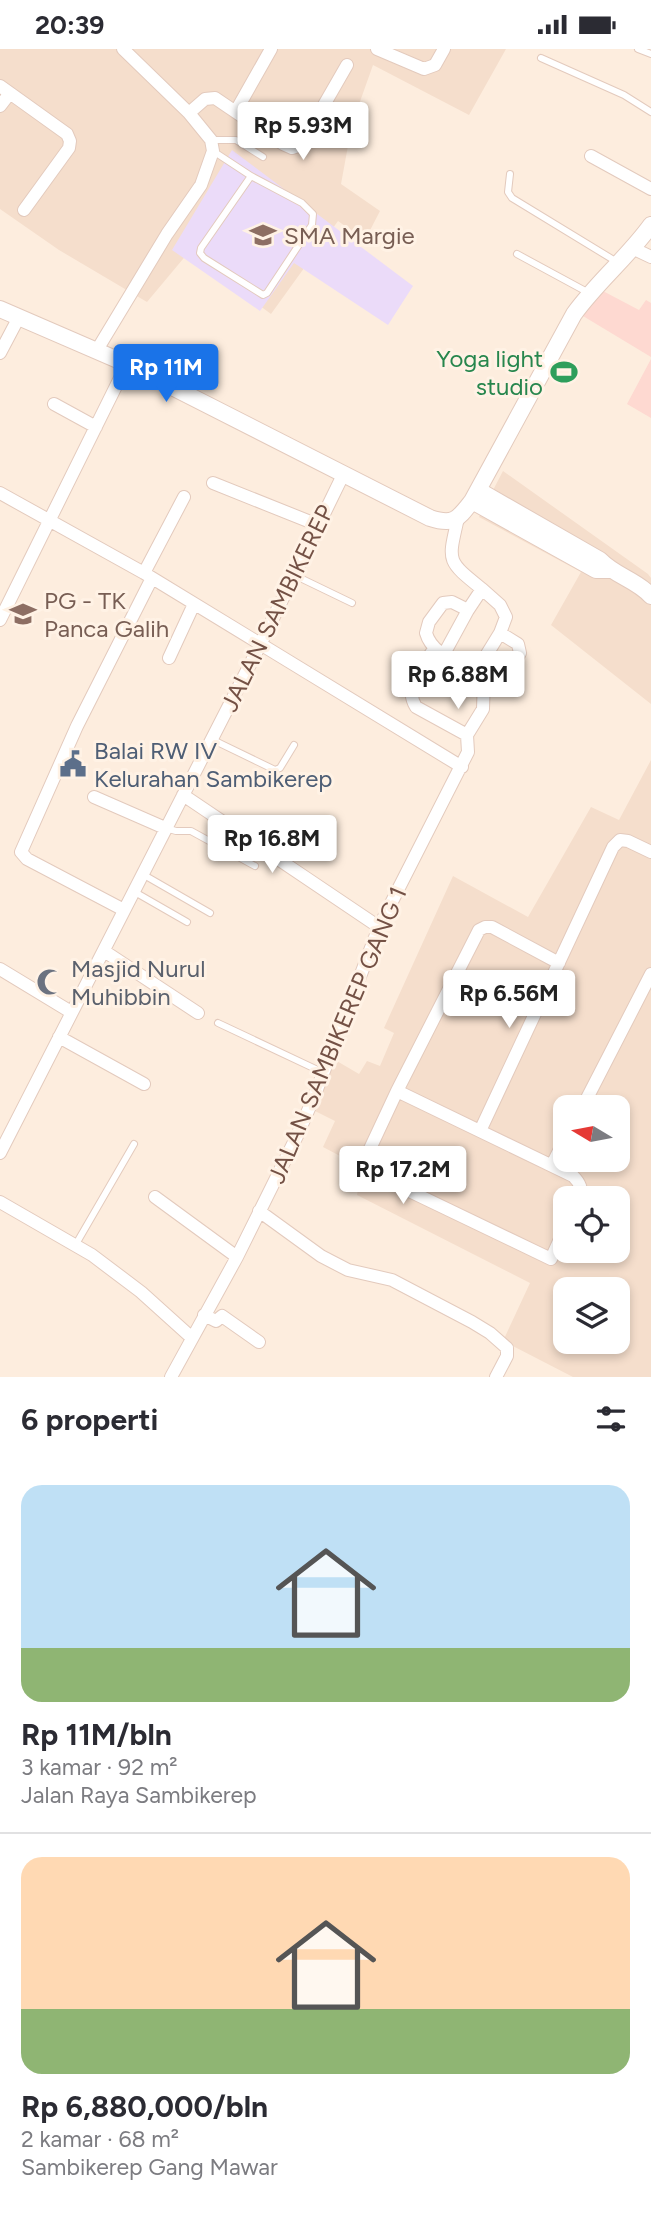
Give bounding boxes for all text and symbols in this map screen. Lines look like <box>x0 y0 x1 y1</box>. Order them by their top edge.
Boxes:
text: 20:39 <box>35 9 104 41</box>
pin: Rp 5.93M <box>231 103 375 162</box>
text: Rp 5.93M <box>253 111 353 139</box>
school or university icon: SMA Margie <box>248 220 278 250</box>
place label: SMA Margie <box>284 221 415 250</box>
place label: Yoga light studio <box>436 344 543 401</box>
pin: Rp 11M <box>109 345 223 404</box>
text: Rp 11M <box>129 353 203 381</box>
sports icon: Yoga light studio <box>549 357 579 387</box>
street label: JALAN SAMBIKEREP <box>214 500 340 716</box>
place label: PG - TK Panca Galih <box>44 586 169 643</box>
school or university icon: PG - TK Panca Galih <box>8 599 38 629</box>
pin: Rp 6.88M <box>386 651 530 711</box>
text: Rp 6.88M <box>407 660 509 688</box>
place label: Balai RW IV Kelurahan Sambikerep <box>94 736 332 793</box>
public building icon: Balai RW IV Kelurahan Sambikerep <box>58 749 88 779</box>
pin: Rp 16.8M <box>200 815 344 875</box>
text: Rp 16.8M <box>224 824 320 852</box>
street label: JALAN SAMBIKEREP GANG 1 <box>261 882 413 1188</box>
place label: Masjid Nurul Muhibbin <box>71 954 206 1011</box>
mosque icon: Masjid Nurul Muhibbin <box>35 967 65 997</box>
pin: Rp 6.56M <box>437 971 581 1030</box>
text: Rp 6.56M <box>459 979 559 1007</box>
north arrow <box>553 1095 630 1173</box>
map controls <box>553 1095 630 1354</box>
pin: Rp 17.2M <box>331 1147 475 1206</box>
text: Rp 17.2M <box>355 1155 451 1183</box>
button: locate <box>553 1186 630 1263</box>
button: layers <box>553 1277 630 1354</box>
icon: filters <box>592 1400 630 1438</box>
text: 6 properti <box>21 1401 158 1438</box>
icon: home <box>263 1530 389 1656</box>
text: Rp 11M/bln <box>21 1716 172 1753</box>
text: 3 kamar · 92 m² <box>21 1753 178 1781</box>
text: Jalan Raya Sambikerep <box>21 1781 257 1809</box>
icon: home <box>263 1902 389 2028</box>
text: Rp 6,880,000/bln <box>21 2088 268 2125</box>
text: 2 kamar · 68 m² <box>21 2125 179 2153</box>
text: Sambikerep Gang Mawar <box>21 2153 278 2181</box>

